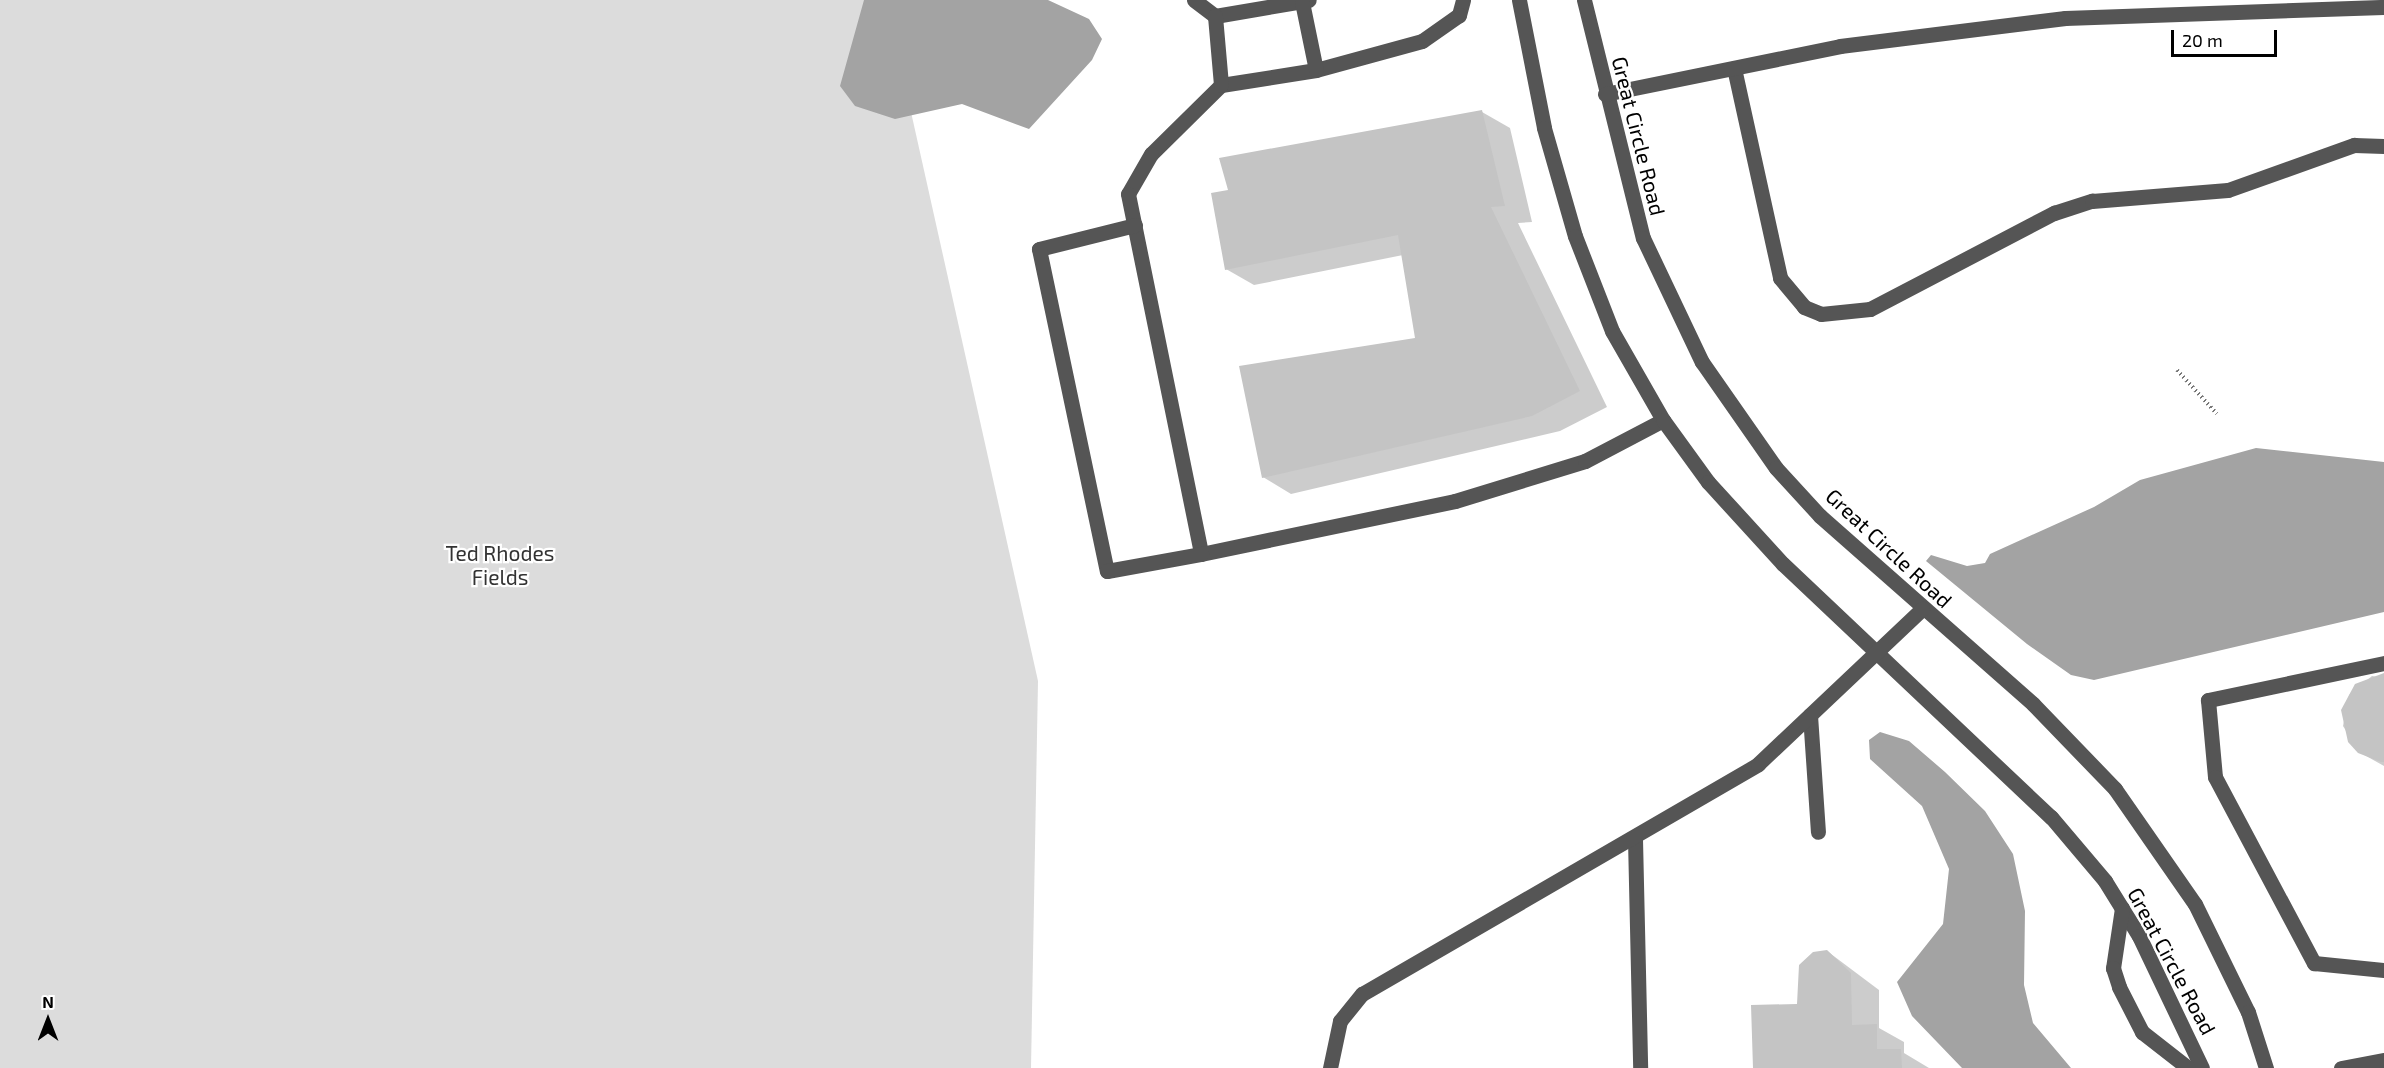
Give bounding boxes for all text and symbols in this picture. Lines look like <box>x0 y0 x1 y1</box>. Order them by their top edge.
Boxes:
scale bar <box>2174 18 2280 56</box>
text: 20 m <box>2182 29 2223 51</box>
street label: Great Circle Road <box>1607 54 1671 218</box>
street label: Great Circle Road <box>1821 483 1957 613</box>
park label: Ted Rhodes Fields <box>446 540 554 590</box>
street label: Great Circle Road <box>2123 883 2221 1039</box>
north arrow <box>18 990 78 1050</box>
text: N <box>42 992 54 1011</box>

